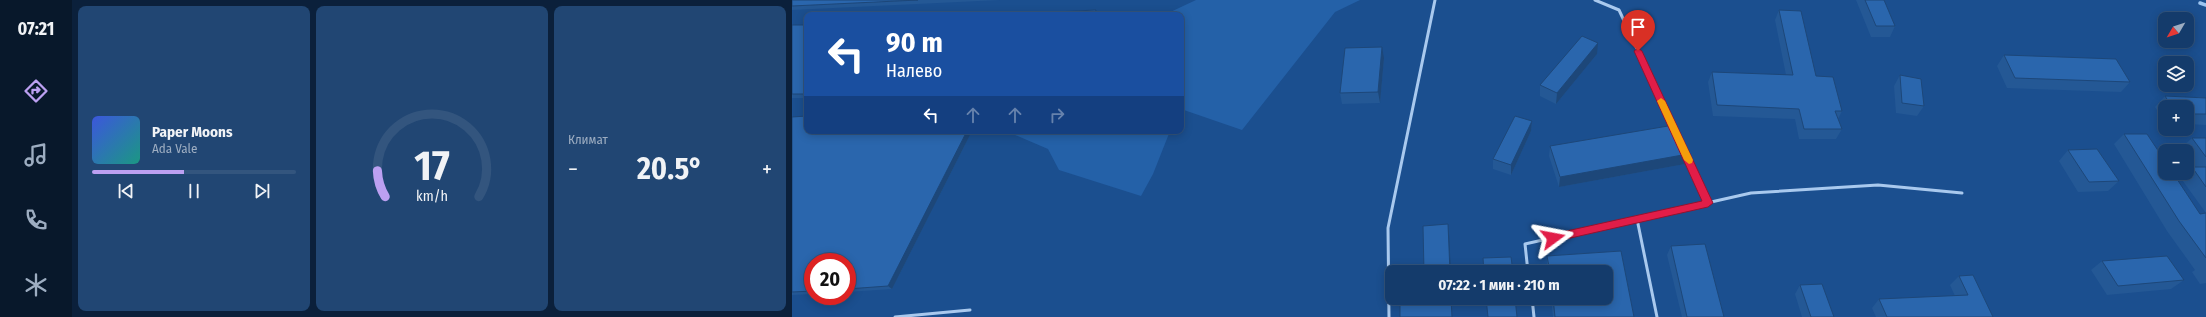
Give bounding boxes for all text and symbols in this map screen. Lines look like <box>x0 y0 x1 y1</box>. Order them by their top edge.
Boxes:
pin <box>1621 10 1655 51</box>
north arrow <box>2158 12 2194 48</box>
map controls <box>2158 12 2194 180</box>
icon: arrive <box>1627 16 1649 38</box>
text: 07:21 <box>18 18 54 40</box>
text: 90 m <box>886 26 943 59</box>
icon: left <box>820 28 872 80</box>
button: layers <box>2158 56 2194 92</box>
text: Налево <box>886 60 942 82</box>
icon: directions <box>22 77 50 105</box>
button: + <box>2158 100 2194 136</box>
icon: left <box>920 104 942 126</box>
icon: ahead <box>962 104 984 126</box>
icon: ahead <box>1004 104 1026 126</box>
icon: right <box>1046 104 1068 126</box>
text: Paper Moons <box>152 123 233 141</box>
text: Климат <box>568 132 608 147</box>
text: 17 <box>414 140 450 190</box>
icon: music <box>22 141 50 169</box>
text: Ada Vale <box>152 141 197 156</box>
button: − <box>2158 144 2194 180</box>
text: 20.5° <box>637 151 703 187</box>
text: − <box>568 156 578 183</box>
text: + <box>762 156 772 183</box>
icon: previous <box>115 180 137 202</box>
icon: pause <box>183 180 205 202</box>
icon: next <box>251 180 273 202</box>
text: km/h <box>416 187 448 204</box>
icon: phone <box>22 206 50 234</box>
position arrow <box>1532 217 1574 259</box>
speed limit sign: 20 <box>804 253 856 305</box>
icon: climate <box>22 271 50 299</box>
text: 07:22 · 1 мин · 210 m <box>1438 276 1560 294</box>

